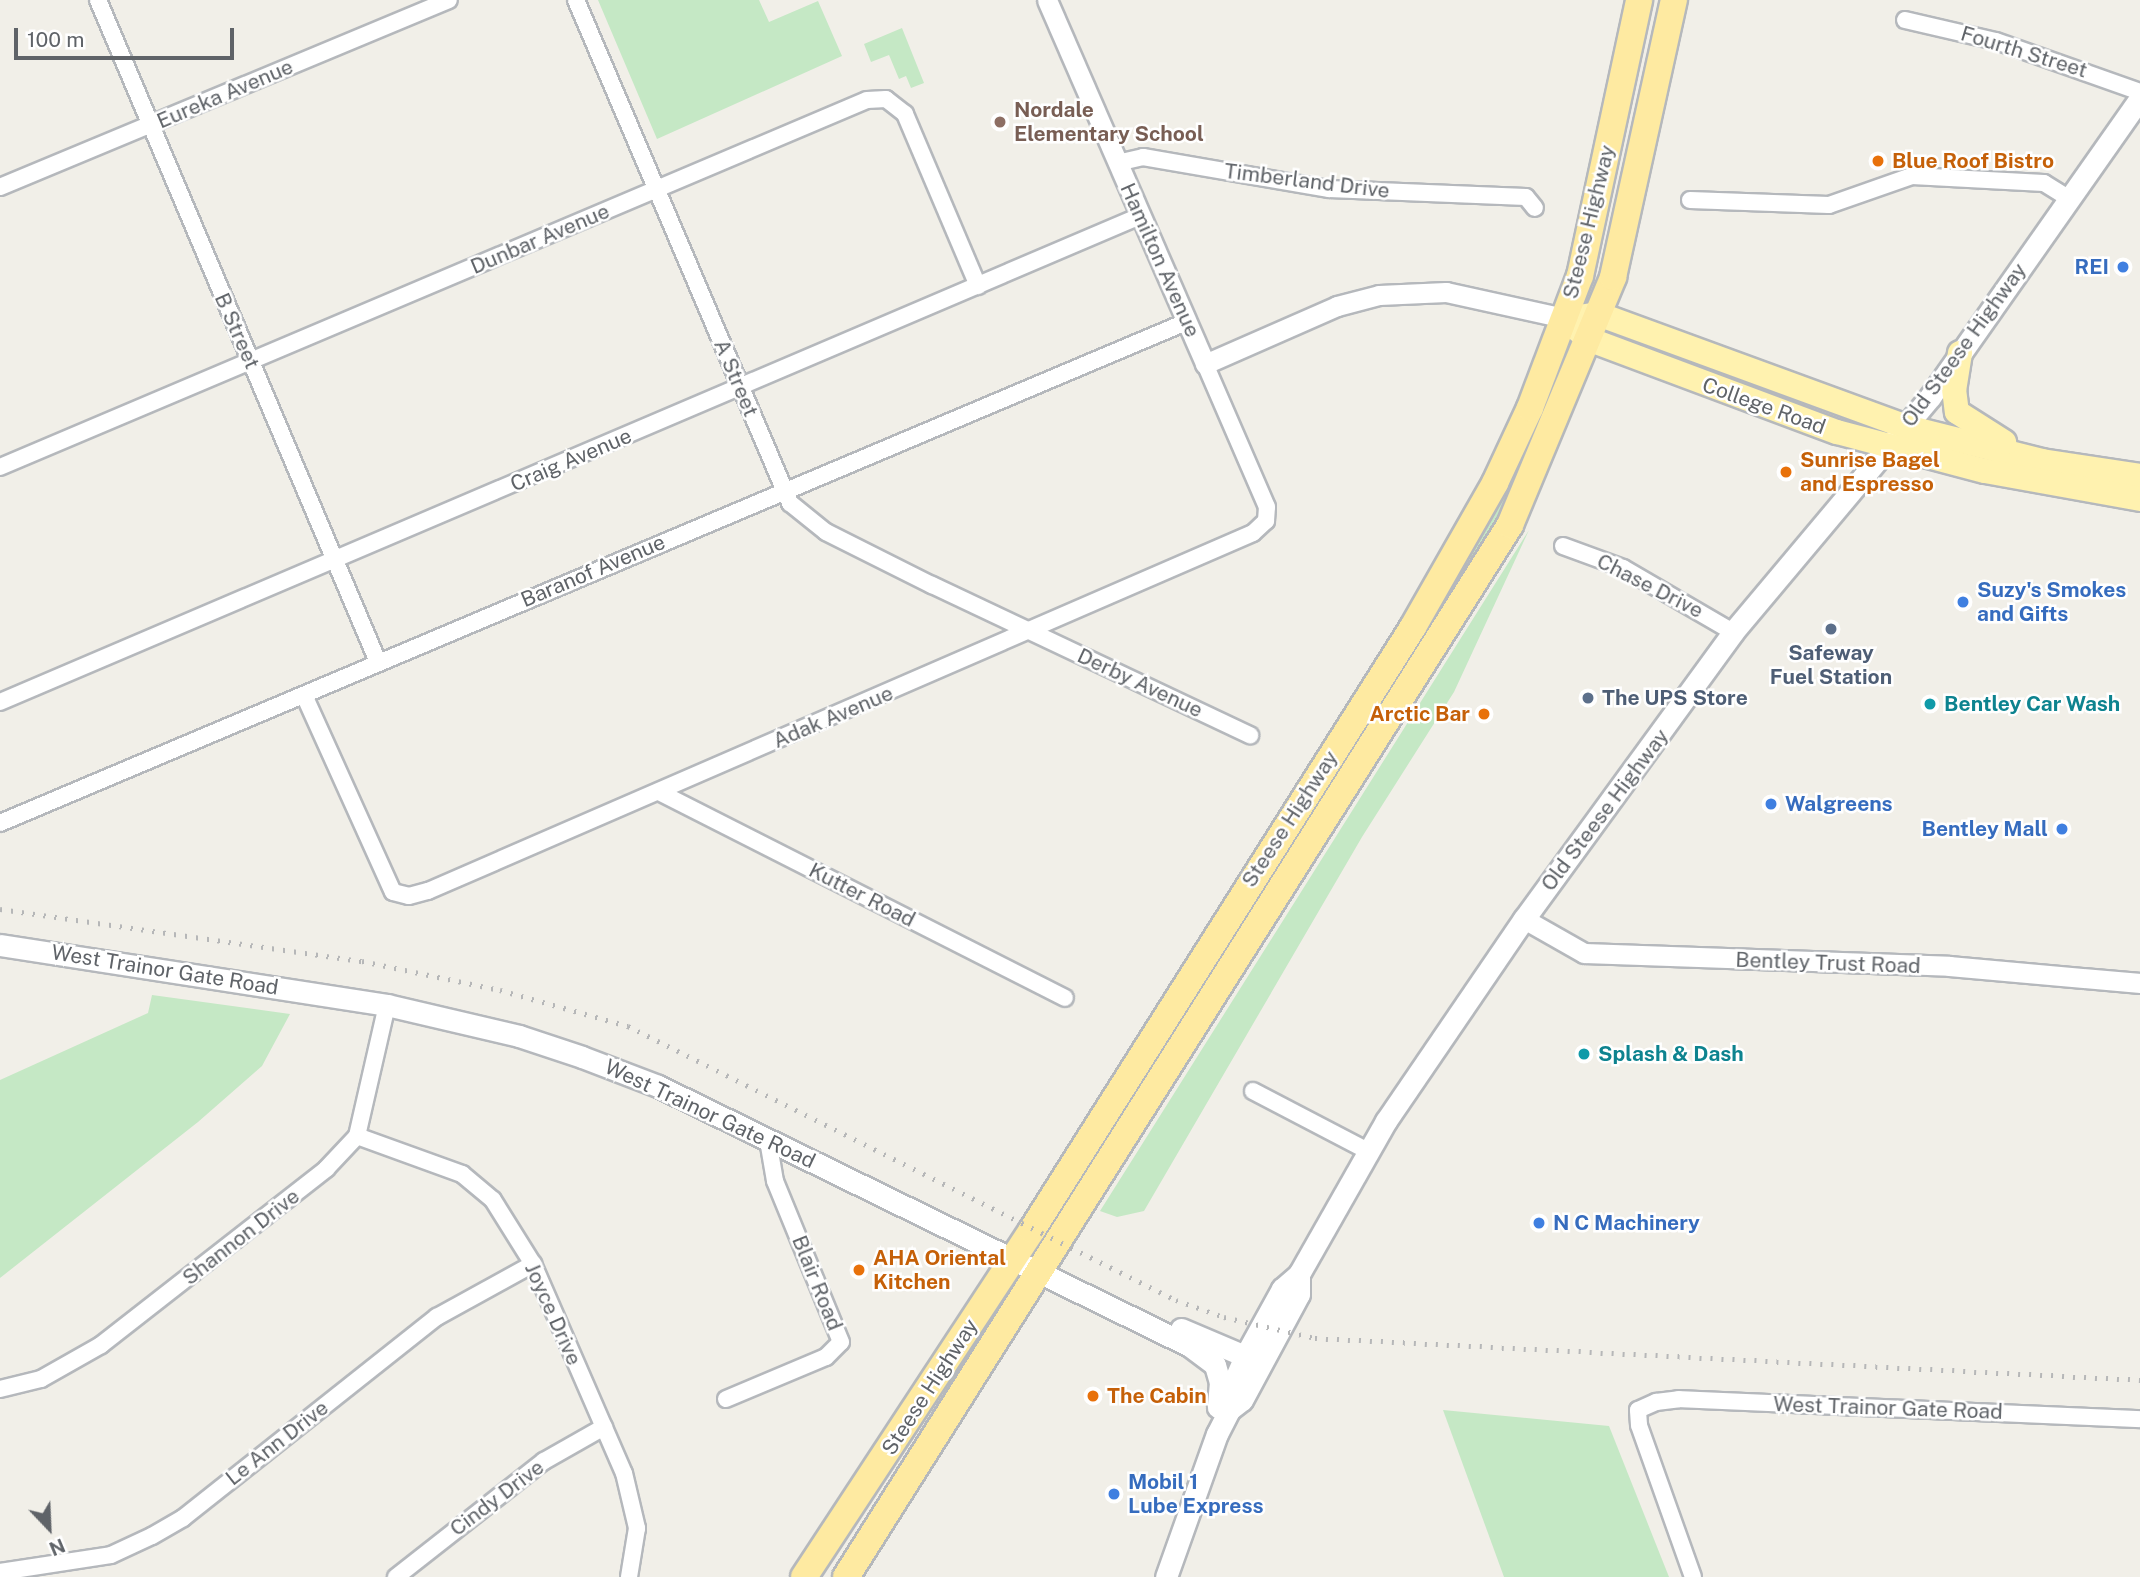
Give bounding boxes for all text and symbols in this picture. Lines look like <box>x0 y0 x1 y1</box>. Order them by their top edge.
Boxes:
scale bar <box>18 14 238 58</box>
street label: Fourth Street <box>1958 21 2090 83</box>
text: 100 m <box>27 27 84 52</box>
street label: Eureka Avenue <box>153 54 297 134</box>
place label: Nordale Elementary School <box>1014 97 1204 147</box>
marker: Nordale Elementary School <box>992 114 1008 130</box>
street label: Steese Highway <box>1558 142 1620 302</box>
place label: Blue Roof Bistro <box>1892 148 2054 174</box>
marker: Blue Roof Bistro <box>1870 153 1886 169</box>
street label: Timberland Drive <box>1223 158 1391 204</box>
street label: Hamilton Avenue <box>1115 179 1205 341</box>
street label: Dunbar Avenue <box>467 198 613 280</box>
place label: REI <box>2075 254 2109 280</box>
street label: Old Steese Highway <box>1896 258 2032 432</box>
marker: REI <box>2115 259 2131 275</box>
street label: B Street <box>209 289 265 373</box>
street label: A Street <box>709 336 763 420</box>
street label: College Road <box>1699 372 1829 440</box>
street label: Craig Avenue <box>507 423 635 497</box>
place label: Sunrise Bagel and Espresso <box>1800 447 1940 497</box>
marker: Sunrise Bagel and Espresso <box>1778 464 1794 480</box>
street label: Baranof Avenue <box>517 529 669 613</box>
street label: Chase Drive <box>1593 548 1707 624</box>
place label: Suzy's Smokes and Gifts <box>1977 577 2127 627</box>
marker: Suzy's Smokes and Gifts <box>1955 594 1971 610</box>
marker: Safeway Fuel Station <box>1823 621 1839 637</box>
place label: Safeway Fuel Station <box>1770 640 1892 690</box>
street label: Derby Avenue <box>1073 643 1207 723</box>
street label: Adak Avenue <box>769 680 897 754</box>
place label: The UPS Store <box>1602 685 1748 711</box>
marker: The UPS Store <box>1580 690 1596 706</box>
place label: Bentley Car Wash <box>1944 691 2121 717</box>
marker: Bentley Car Wash <box>1922 696 1938 712</box>
place label: Arctic Bar <box>1369 701 1470 727</box>
marker: Arctic Bar <box>1476 706 1492 722</box>
street label: Old Steese Highway <box>1536 724 1674 896</box>
street label: Steese Highway <box>1237 746 1343 892</box>
place label: Walgreens <box>1785 791 1893 817</box>
marker: Walgreens <box>1763 796 1779 812</box>
place label: Bentley Mall <box>1921 816 2048 842</box>
marker: Bentley Mall <box>2054 821 2070 837</box>
street label: Kutter Road <box>805 857 919 933</box>
street label: West Trainor Gate Road <box>50 940 280 1000</box>
street label: Bentley Trust Road <box>1735 947 1921 979</box>
place label: Splash & Dash <box>1598 1041 1744 1067</box>
marker: Splash & Dash <box>1576 1046 1592 1062</box>
street label: West Trainor Gate Road <box>601 1054 819 1174</box>
street label: Shannon Drive <box>178 1184 304 1290</box>
place label: N C Machinery <box>1553 1210 1700 1236</box>
marker: N C Machinery <box>1531 1215 1547 1231</box>
street label: Blair Road <box>787 1232 847 1334</box>
place label: AHA Oriental Kitchen <box>873 1245 1006 1295</box>
street label: Joyce Drive <box>519 1259 587 1369</box>
marker: AHA Oriental Kitchen <box>851 1262 867 1278</box>
street label: Steese Highway <box>877 1314 983 1460</box>
place label: The Cabin <box>1107 1383 1207 1409</box>
marker: The Cabin <box>1085 1388 1101 1404</box>
street label: West Trainor Gate Road <box>1773 1391 2003 1425</box>
street label: Le Ann Drive <box>221 1395 333 1491</box>
street label: Cindy Drive <box>445 1455 549 1541</box>
place label: Mobil 1 Lube Express <box>1128 1469 1264 1519</box>
marker: Mobil 1 Lube Express <box>1106 1486 1122 1502</box>
north arrow <box>14 1493 84 1563</box>
text: N <box>46 1534 68 1560</box>

